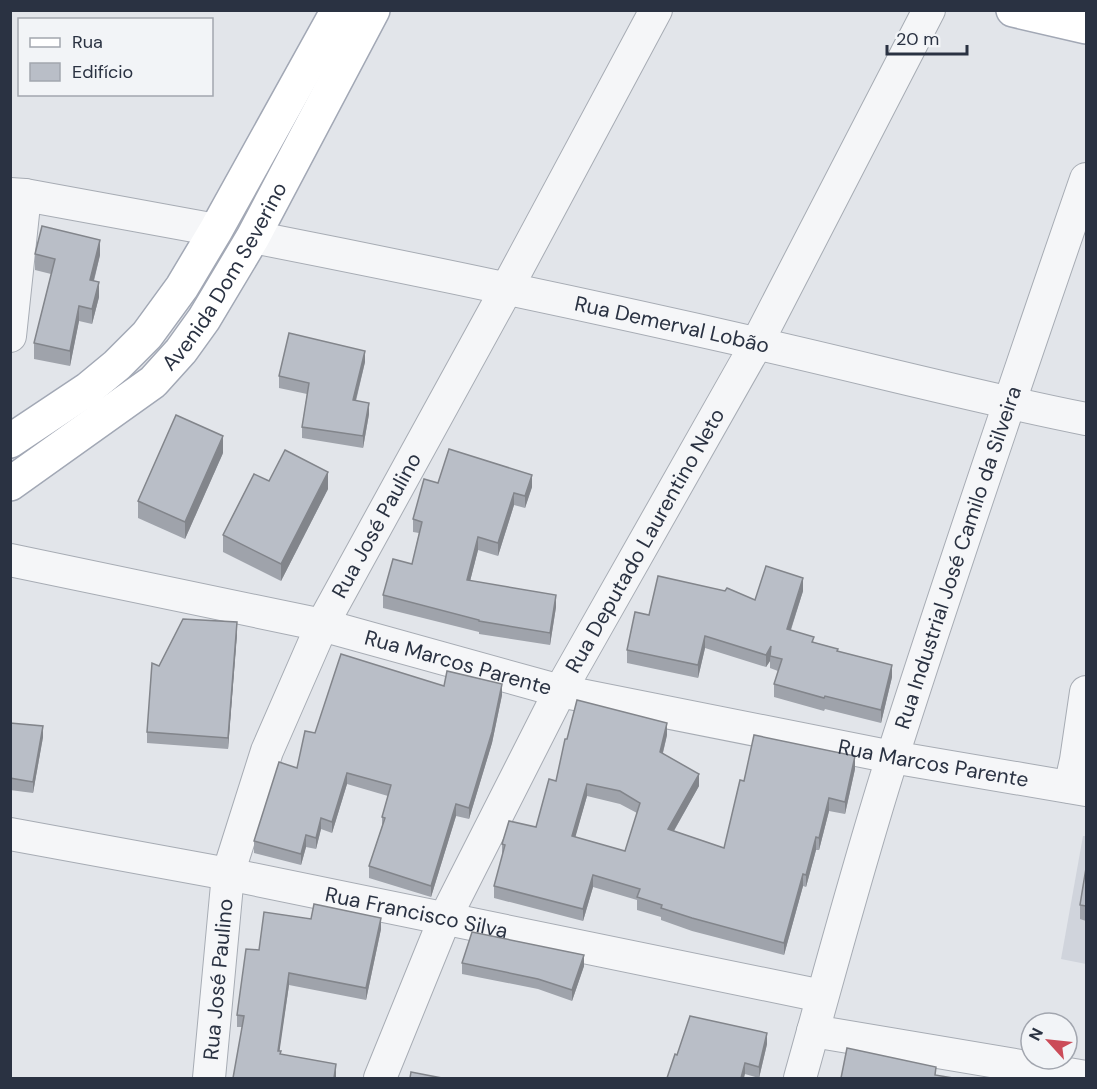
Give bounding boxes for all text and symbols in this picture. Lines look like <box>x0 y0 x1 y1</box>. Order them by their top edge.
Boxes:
legend <box>18 18 213 96</box>
scale bar <box>887 18 966 56</box>
text: 20 m <box>896 27 939 51</box>
text: Rua <box>72 30 103 54</box>
text: Edifício <box>72 60 133 84</box>
street label: Avenida Dom Severino <box>156 177 294 377</box>
street label: Rua Demerval Lobão <box>572 289 772 360</box>
street label: Rua Industrial José Camilo da Silveira <box>888 382 1028 733</box>
street label: Rua Deputado Laurentino Neto <box>559 403 731 678</box>
street label: Rua José Paulino <box>325 448 428 603</box>
street label: Rua Marcos Parente <box>361 623 555 702</box>
street label: Rua Marcos Parente <box>836 733 1031 794</box>
street label: Rua Francisco Silva <box>323 880 510 945</box>
street label: Rua José Paulino <box>197 897 240 1061</box>
north arrow <box>1019 1011 1079 1071</box>
text: N <box>1024 1024 1048 1044</box>

